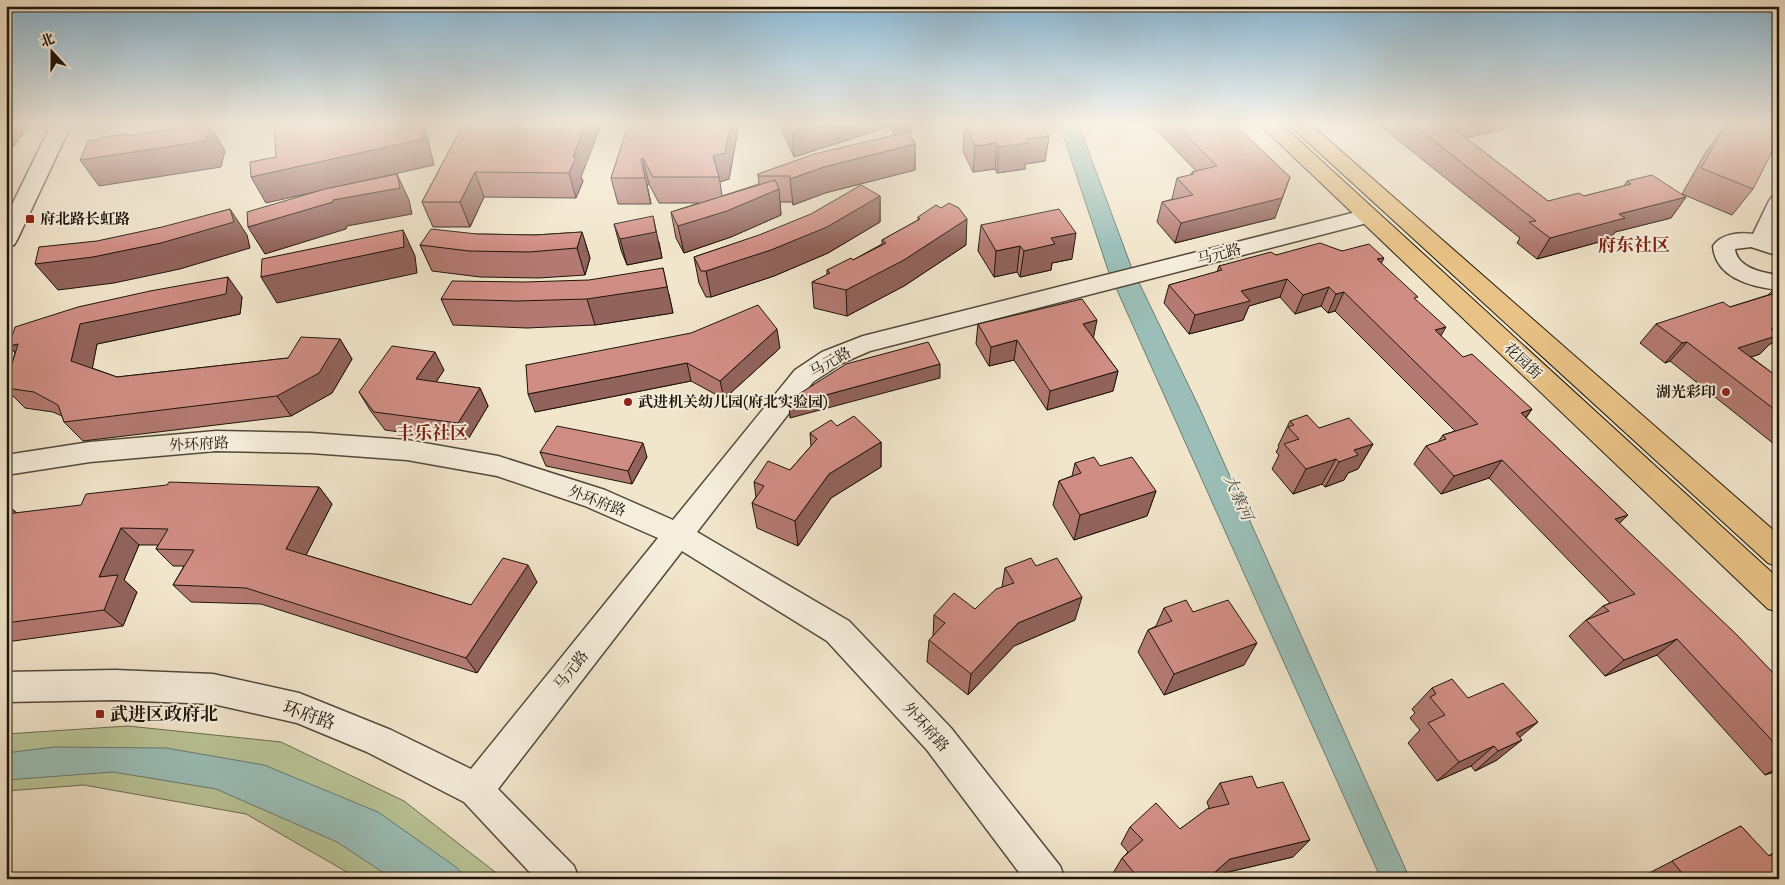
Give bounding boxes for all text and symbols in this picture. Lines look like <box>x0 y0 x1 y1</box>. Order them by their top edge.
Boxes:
north arrow <box>28 28 78 78</box>
text: 北 <box>38 30 58 54</box>
place label: 府北路长虹路 <box>40 210 130 231</box>
marker: 府北路长虹路 <box>24 213 36 225</box>
district label: 府东社区 <box>1598 234 1670 260</box>
street label: 马元路 <box>1195 240 1244 271</box>
street label: 花园街 <box>1498 339 1546 385</box>
street label: 马元路 <box>806 343 856 383</box>
place label: 湖光彩印 <box>1656 383 1716 404</box>
marker: 湖光彩印 <box>1720 386 1732 398</box>
place label: 武进机关幼儿园(府北实验园) <box>638 393 828 414</box>
marker: 武进机关幼儿园(府北实验园) <box>622 396 634 408</box>
district label: 丰乐社区 <box>396 422 468 448</box>
street label: 外环府路 <box>169 433 230 458</box>
water label: 大寨河 <box>1216 471 1258 527</box>
street label: 外环府路 <box>565 482 628 523</box>
street label: 马元路 <box>550 647 594 695</box>
street label: 环府路 <box>279 696 338 738</box>
street label: 外环府路 <box>897 699 953 757</box>
place label: 武进区政府北 <box>110 703 218 729</box>
marker: 武进区政府北 <box>94 708 106 720</box>

